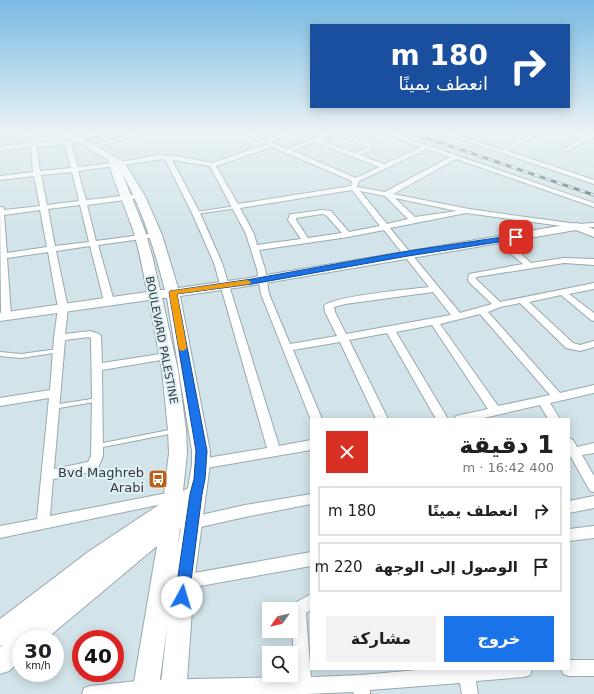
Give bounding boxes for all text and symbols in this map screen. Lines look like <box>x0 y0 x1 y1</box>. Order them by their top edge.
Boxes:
text: 180 m <box>391 39 488 72</box>
icon: right <box>502 40 554 92</box>
text: انعطف يمينًا <box>398 73 488 94</box>
pin <box>499 220 533 254</box>
icon: arrive <box>505 226 527 248</box>
street label: BOULEVARD PALESTINE <box>143 275 180 405</box>
button: close <box>326 431 368 473</box>
text: 1 دقيقة <box>459 431 554 459</box>
text: 400 m · 16:42 <box>463 460 554 475</box>
place label: Bvd Maghreb Arabi <box>58 465 144 495</box>
bus stop icon: Bvd Maghreb Arabi <box>147 468 169 490</box>
icon: right <box>530 500 552 522</box>
text: 180 m <box>328 502 376 520</box>
text: انعطف يمينًا <box>427 502 518 520</box>
icon: arrive <box>530 556 552 578</box>
text: 220 m <box>314 558 363 576</box>
text: الوصول إلى الوجهة <box>375 558 518 576</box>
position arrow <box>161 576 203 618</box>
north arrow <box>262 602 298 638</box>
map controls <box>262 602 298 682</box>
button: مشاركة <box>326 616 436 662</box>
button: خروج <box>444 616 554 662</box>
speed limit sign: 40 <box>72 630 124 682</box>
text: 30 <box>24 639 52 663</box>
button: search <box>262 646 298 682</box>
text: km/h <box>25 660 51 671</box>

